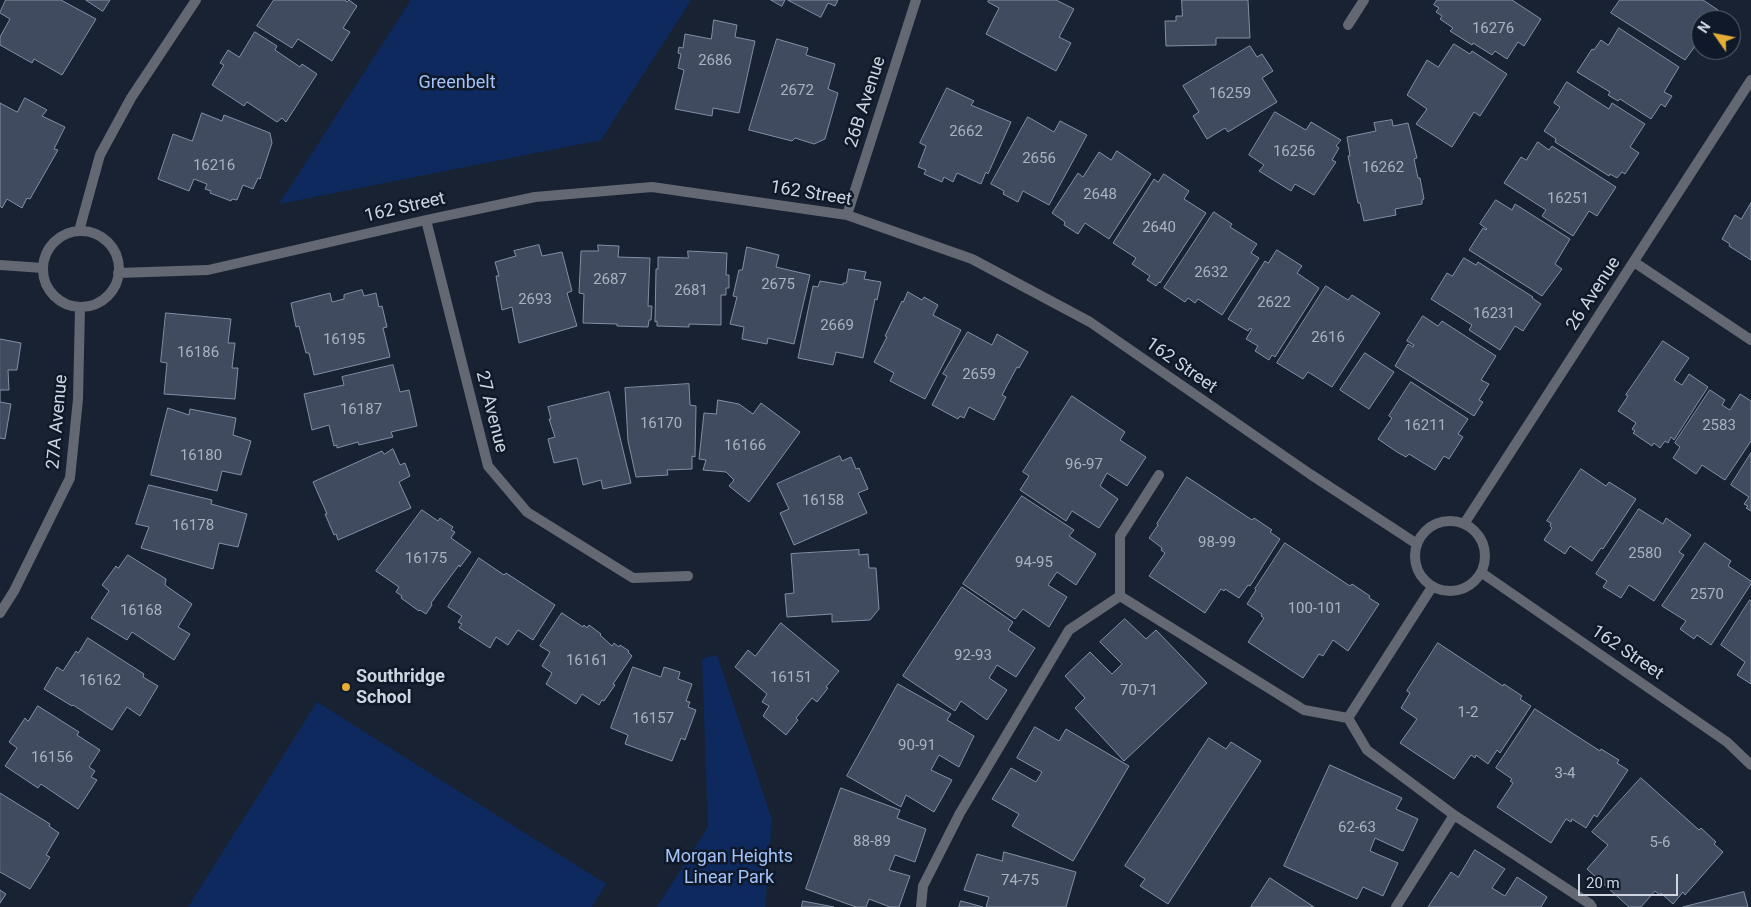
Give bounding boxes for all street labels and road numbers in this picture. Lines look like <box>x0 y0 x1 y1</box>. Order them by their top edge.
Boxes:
street label: 26B Avenue <box>841 54 891 150</box>
street label: 162 Street <box>769 177 853 211</box>
street label: 162 Street <box>362 188 448 228</box>
street label: 26 Avenue <box>1562 253 1626 335</box>
street label: 162 Street <box>1141 334 1221 398</box>
street label: 27 Avenue <box>470 369 512 455</box>
street label: 27A Avenue <box>43 374 73 470</box>
street label: 162 Street <box>1587 621 1667 685</box>

